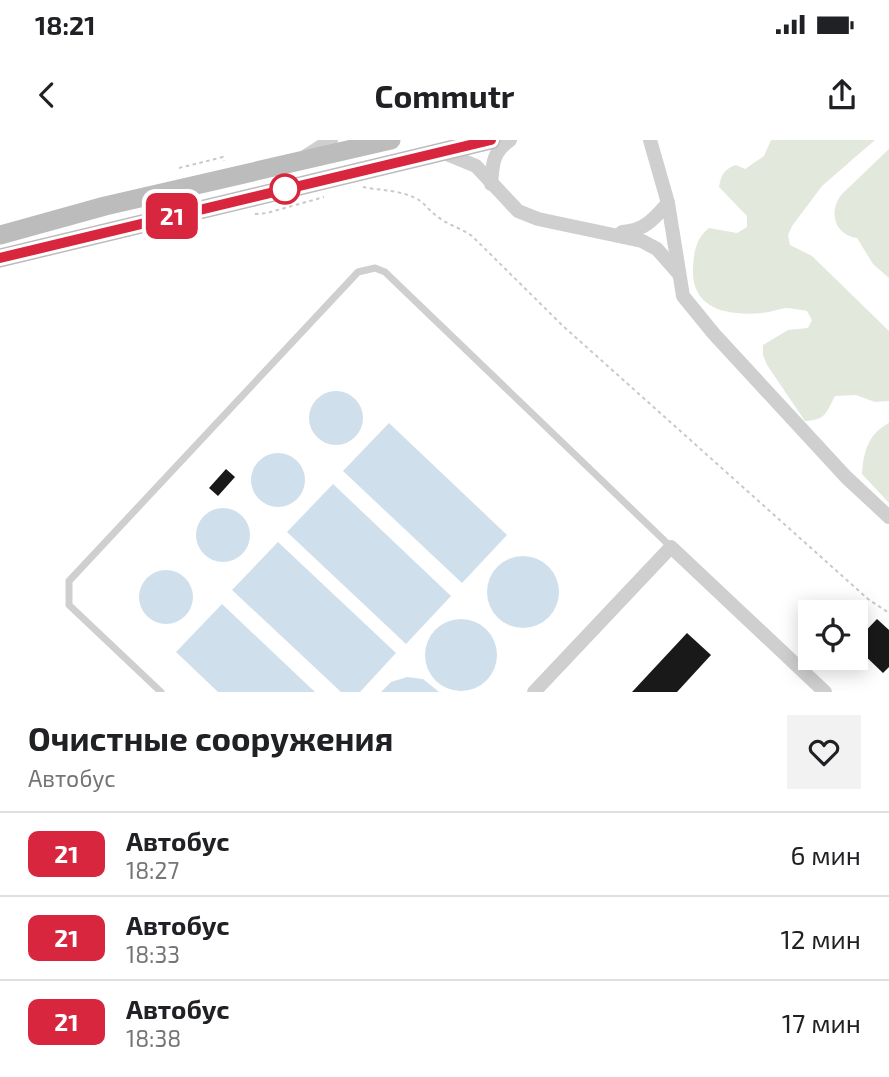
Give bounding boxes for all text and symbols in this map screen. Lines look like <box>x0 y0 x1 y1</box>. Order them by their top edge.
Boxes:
text: 18:21 <box>35 9 95 40</box>
icon: back <box>28 76 66 114</box>
text: Commutr <box>375 76 514 114</box>
icon: share <box>823 76 861 114</box>
unlabelled marker <box>270 174 300 204</box>
line badge: 21 <box>140 193 204 239</box>
text: 21 <box>160 201 184 230</box>
map controls <box>798 600 868 670</box>
button: locate <box>798 600 868 670</box>
button: heart <box>787 715 861 789</box>
text: Очистные сооружения <box>28 718 393 758</box>
text: Автобус <box>28 764 116 792</box>
text: Автобус <box>126 825 229 856</box>
text: 21 <box>54 839 79 868</box>
text: 6 мин <box>790 839 861 870</box>
text: 18:27 <box>126 856 179 884</box>
text: Автобус <box>126 909 229 940</box>
text: 21 <box>54 923 79 952</box>
text: 12 мин <box>780 923 861 954</box>
text: 18:33 <box>126 940 180 968</box>
text: Автобус <box>126 993 229 1024</box>
text: 21 <box>54 1007 79 1036</box>
text: 17 мин <box>782 1007 861 1038</box>
text: 18:38 <box>126 1024 181 1052</box>

